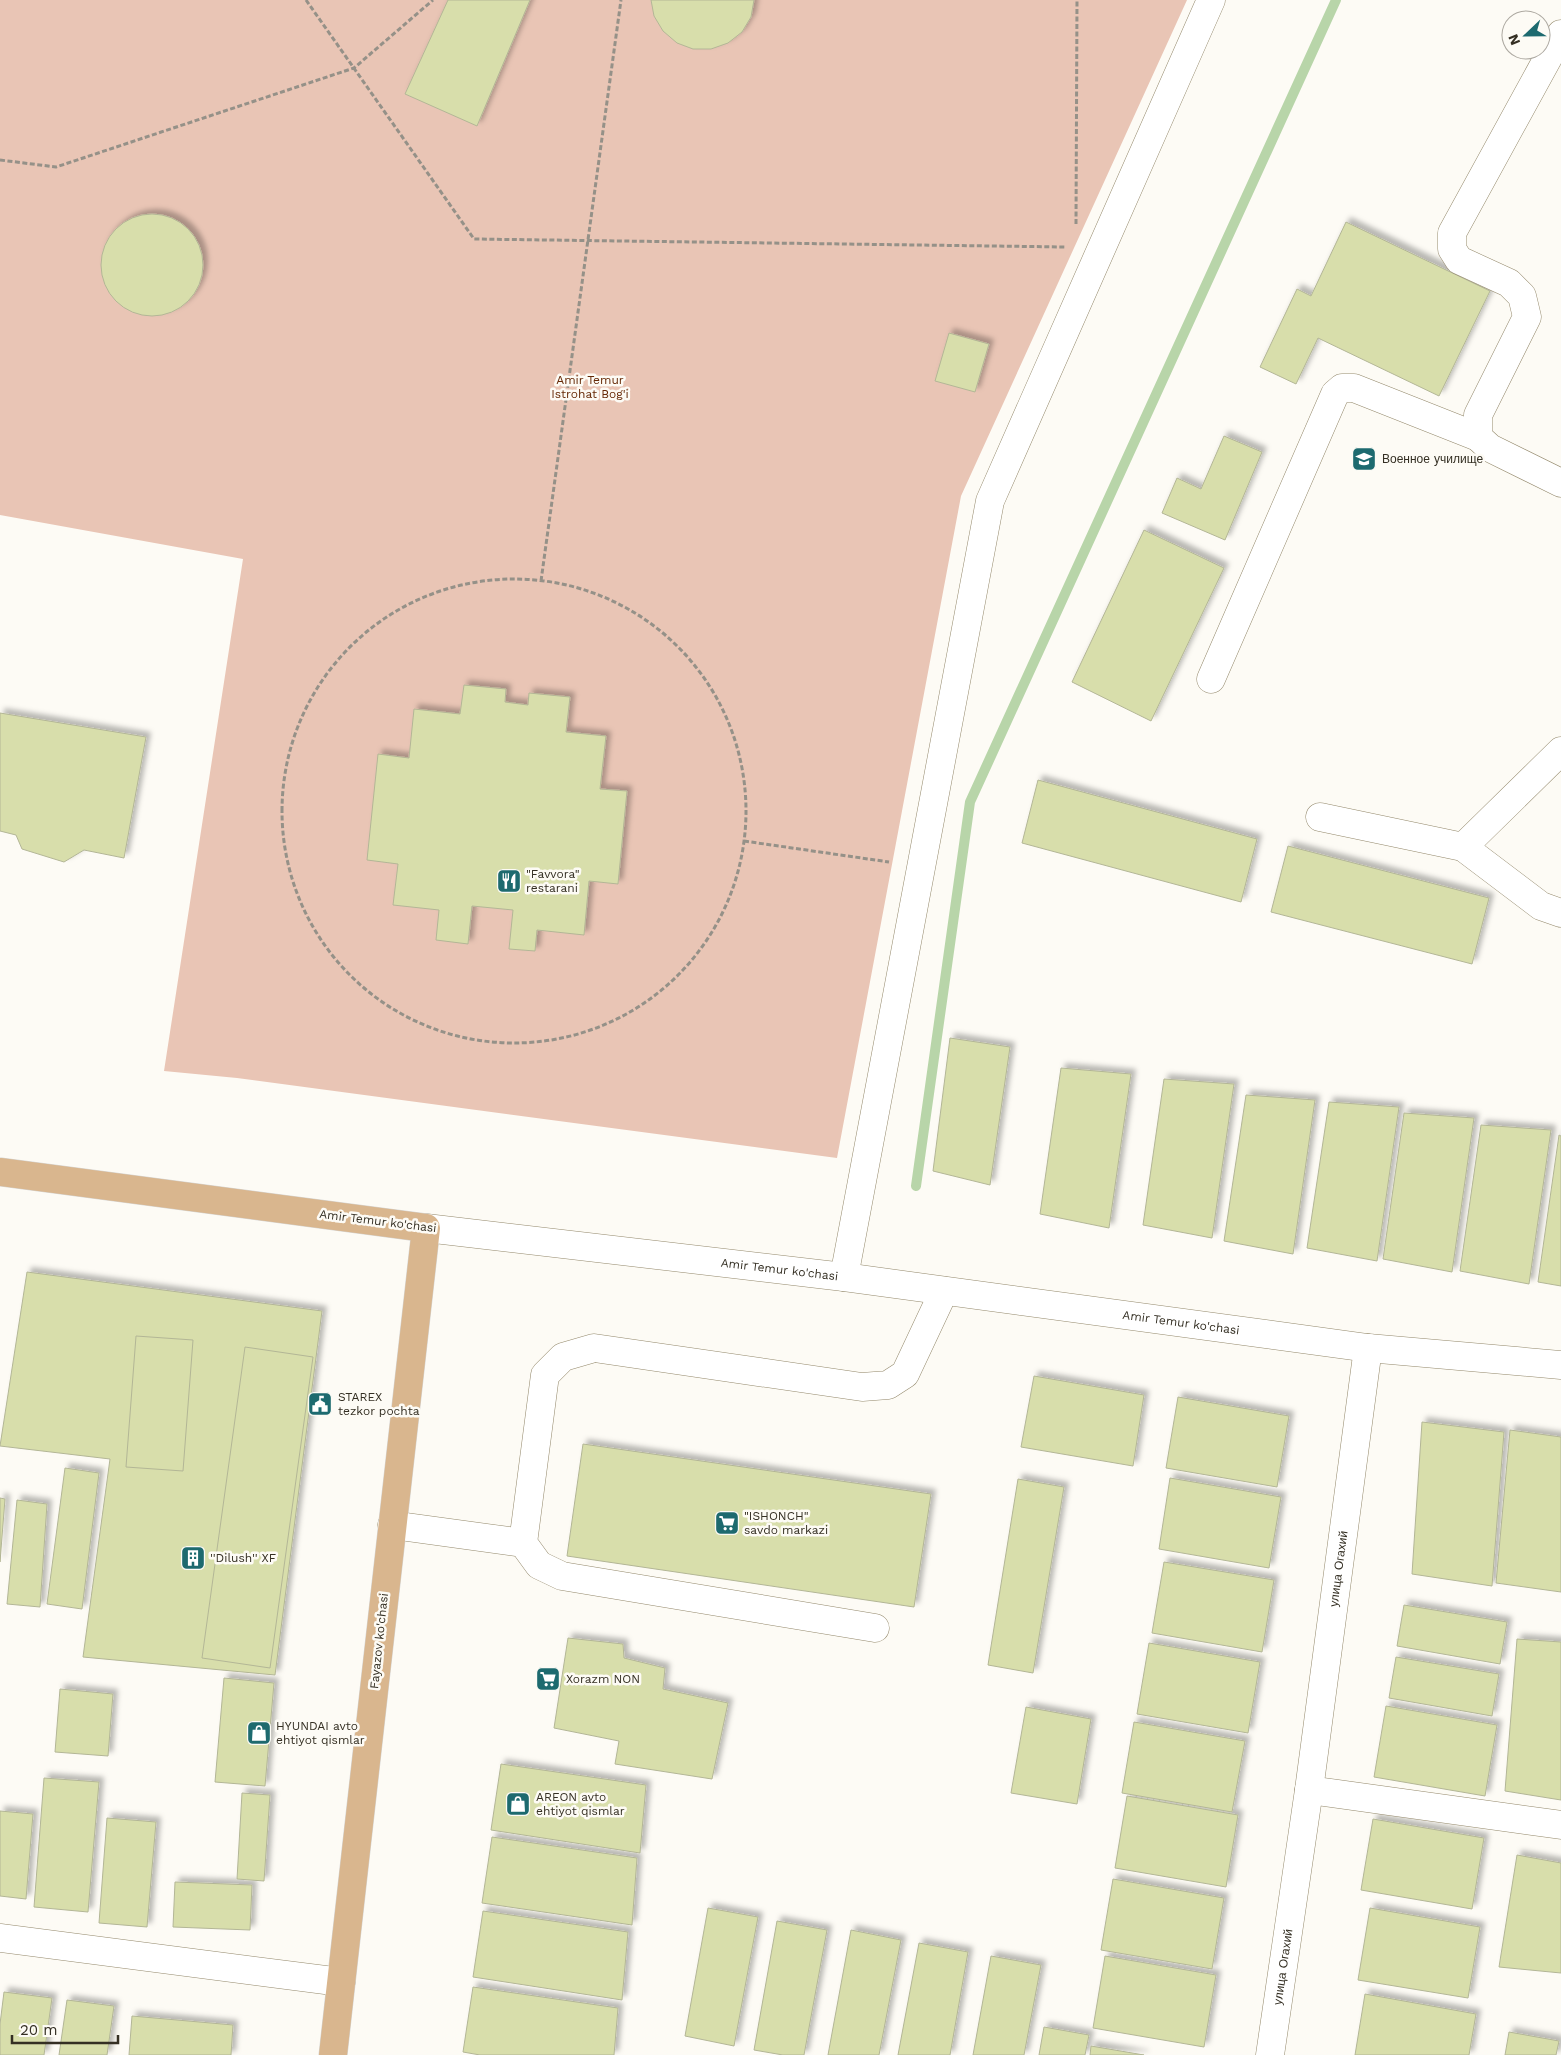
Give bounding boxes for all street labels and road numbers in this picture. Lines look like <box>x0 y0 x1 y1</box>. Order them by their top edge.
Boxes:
street label: Amir Temur ko'chasi <box>319 1207 437 1235</box>
street label: Amir Temur ko'chasi <box>720 1256 839 1283</box>
street label: Amir Temur ko'chasi <box>1122 1308 1240 1338</box>
street label: улица Огахий <box>1327 1530 1351 1608</box>
street label: Fayazov ko'chasi <box>367 1592 391 1690</box>
street label: улица Огахий <box>1270 1928 1295 2006</box>

